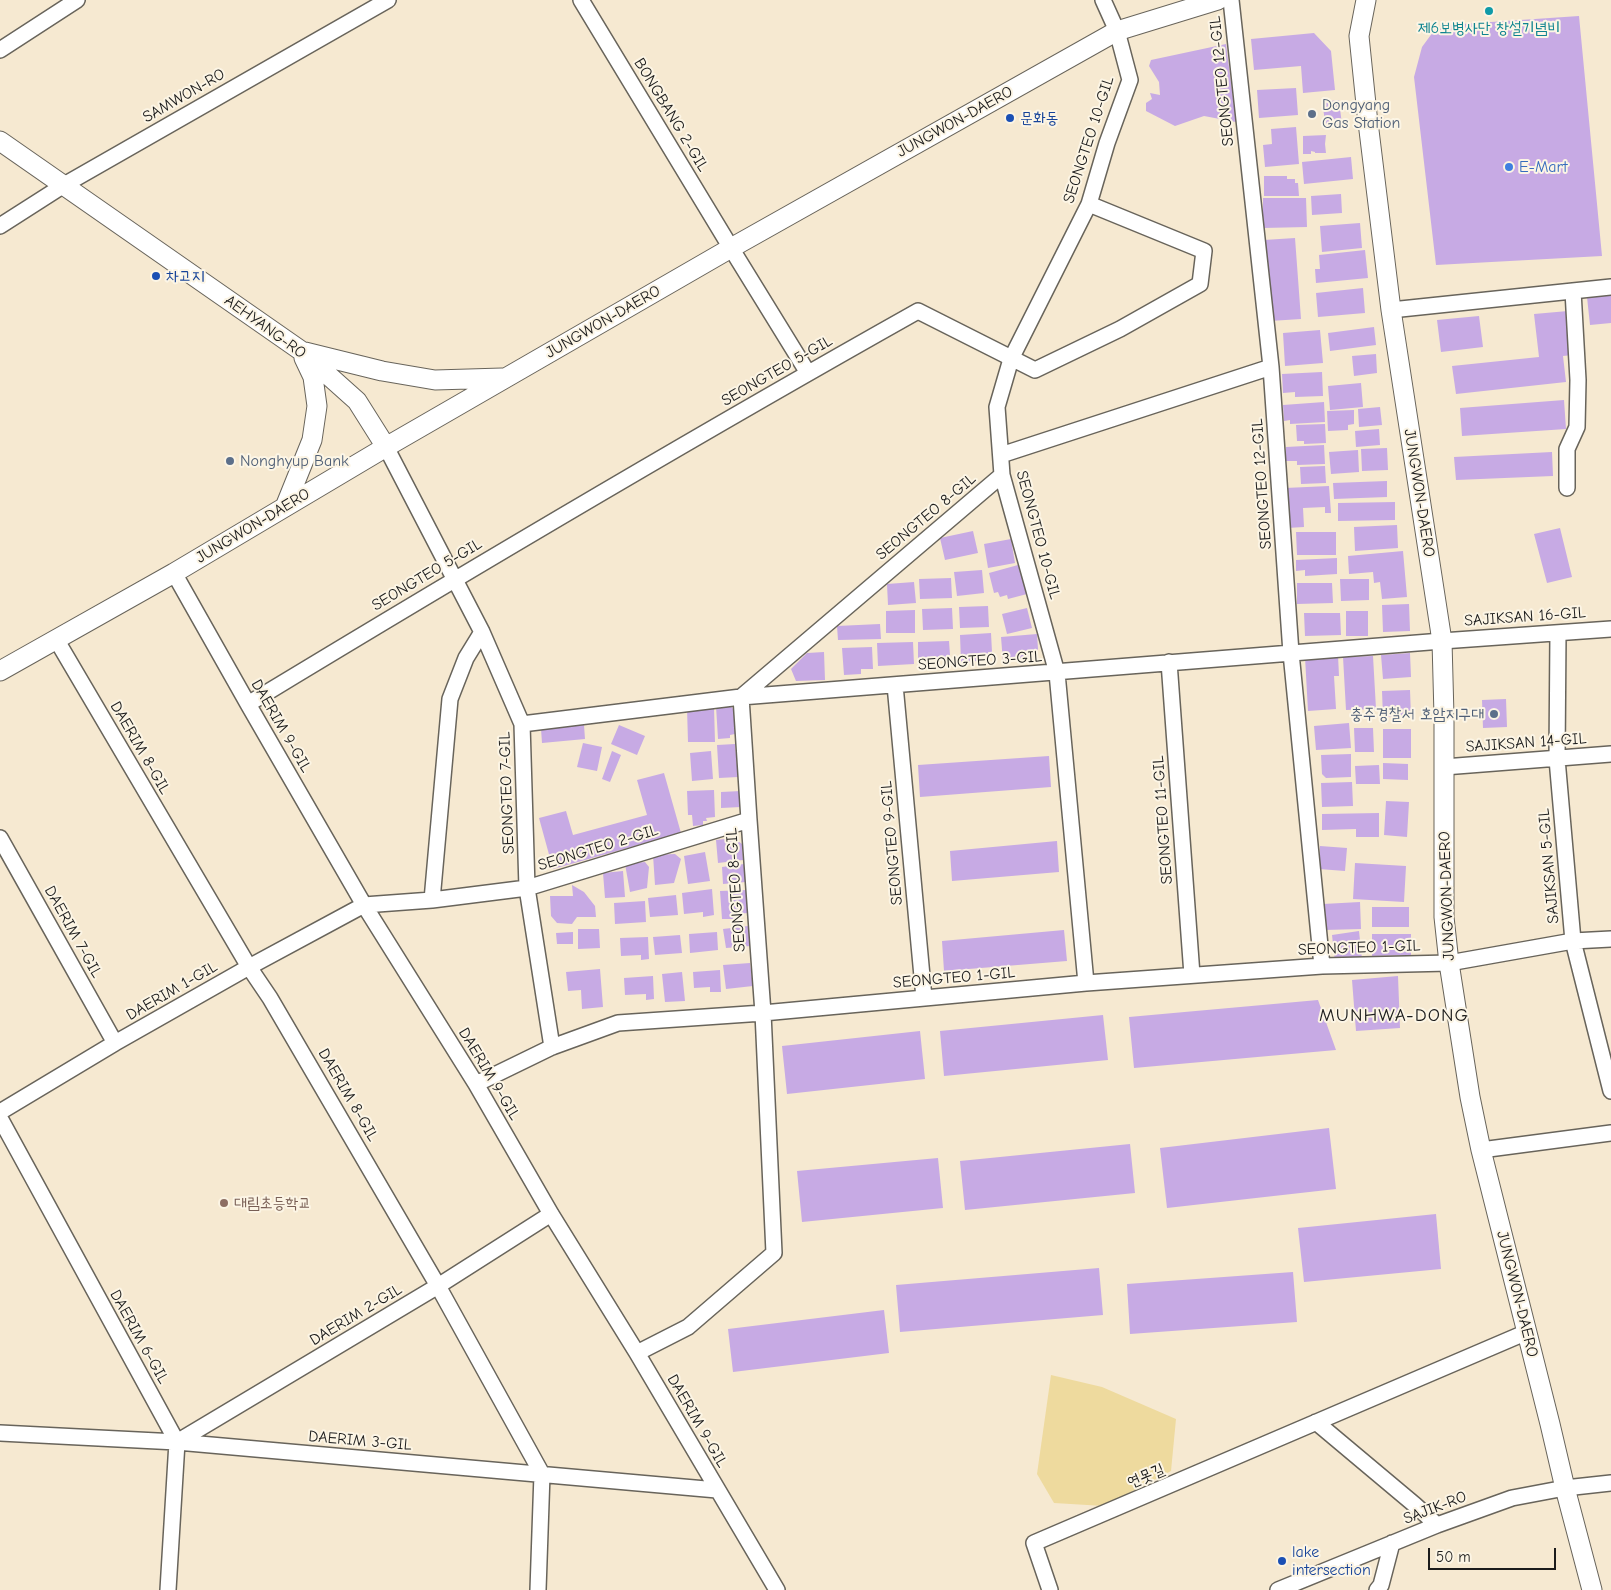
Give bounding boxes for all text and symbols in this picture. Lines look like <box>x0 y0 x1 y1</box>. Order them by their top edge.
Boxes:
marker: 제6보병사단 창설기념비 <box>1483 5 1495 17</box>
street label: SEONGTEO 12-GIL <box>1206 15 1238 147</box>
place label: 제6보병사단 창설기념비 <box>1418 18 1560 38</box>
street label: BONGBANG 2-GIL <box>629 55 713 175</box>
street label: SAMWON-RO <box>139 65 229 127</box>
street label: SEONGTEO 10-GIL <box>1059 74 1119 206</box>
street label: JUNGWON-DAERO <box>894 82 1016 162</box>
place label: Dongyang Gas Station <box>1322 95 1400 133</box>
place label: 문화동 <box>1020 108 1059 128</box>
marker: Dongyang Gas Station <box>1306 108 1318 120</box>
marker: 문화동 <box>1004 112 1016 124</box>
place label: E-Mart <box>1519 157 1568 177</box>
marker: E-Mart <box>1503 161 1515 173</box>
place label: 차고지 <box>166 266 205 286</box>
marker: 차고지 <box>150 270 162 282</box>
street label: JUNGWON-DAERO <box>542 281 664 363</box>
street label: AEHYANG-RO <box>220 291 310 363</box>
street label: SEONGTEO 5-GIL <box>718 331 836 411</box>
street label: SEONGTEO 12-GIL <box>1248 418 1276 550</box>
street label: JUNGWON-DAERO <box>1399 427 1439 559</box>
place label: Nonghyup Bank <box>240 451 349 471</box>
marker: Nonghyup Bank <box>224 455 236 467</box>
street label: SEONGTEO 10-GIL <box>1012 469 1064 601</box>
street label: SEONGTEO 8-GIL <box>872 470 980 564</box>
street label: JUNGWON-DAERO <box>193 484 313 568</box>
street label: SEONGTEO 5-GIL <box>369 535 485 615</box>
street label: SAJIKSAN 16-GIL <box>1464 603 1586 631</box>
street label: SEONGTEO 3-GIL <box>917 647 1043 675</box>
street label: DAERIM 9-GIL <box>247 676 315 776</box>
street label: DAERIM 8-GIL <box>106 698 174 798</box>
place label: 충주경찰서 호암지구대 <box>1350 704 1484 724</box>
marker: 충주경찰서 호암지구대 <box>1488 708 1500 720</box>
street label: SAJIKSAN 14-GIL <box>1465 729 1587 757</box>
street label: SEONGTEO 7-GIL <box>495 731 519 855</box>
street label: SEONGTEO 11-GIL <box>1149 755 1177 885</box>
street label: SEONGTEO 9-GIL <box>877 780 907 906</box>
street label: SAJIKSAN 5-GIL <box>1534 808 1564 924</box>
street label: SEONGTEO 2-GIL <box>536 821 660 875</box>
street label: SEONGTEO 8-GIL <box>722 827 750 953</box>
street label: JUNGWON-DAERO <box>1435 831 1459 961</box>
street label: DAERIM 7-GIL <box>40 883 106 981</box>
street label: SEONGTEO 1-GIL <box>1297 936 1421 960</box>
street label: DAERIM 1-GIL <box>123 957 221 1025</box>
street label: SEONGTEO 1-GIL <box>892 963 1016 993</box>
district label: MUNHWA-DONG <box>1318 1005 1470 1027</box>
street label: DAERIM 9-GIL <box>454 1024 524 1124</box>
street label: DAERIM 8-GIL <box>314 1045 382 1145</box>
place label: 대림초등학교 <box>234 1193 311 1213</box>
marker: 대림초등학교 <box>218 1197 230 1209</box>
street label: JUNGWON-DAERO <box>1492 1229 1542 1359</box>
street label: DAERIM 2-GIL <box>306 1280 406 1350</box>
street label: DAERIM 6-GIL <box>105 1287 173 1387</box>
street label: DAERIM 9-GIL <box>663 1371 731 1471</box>
street label: DAERIM 3-GIL <box>307 1427 413 1455</box>
street label: 연못길 <box>1124 1460 1168 1492</box>
street label: SAJIK-RO <box>1401 1487 1469 1529</box>
scale bar <box>1431 1538 1558 1570</box>
place label: lake intersection <box>1292 1542 1371 1580</box>
text: 50 m <box>1436 1548 1471 1566</box>
marker: lake intersection <box>1276 1555 1288 1567</box>

